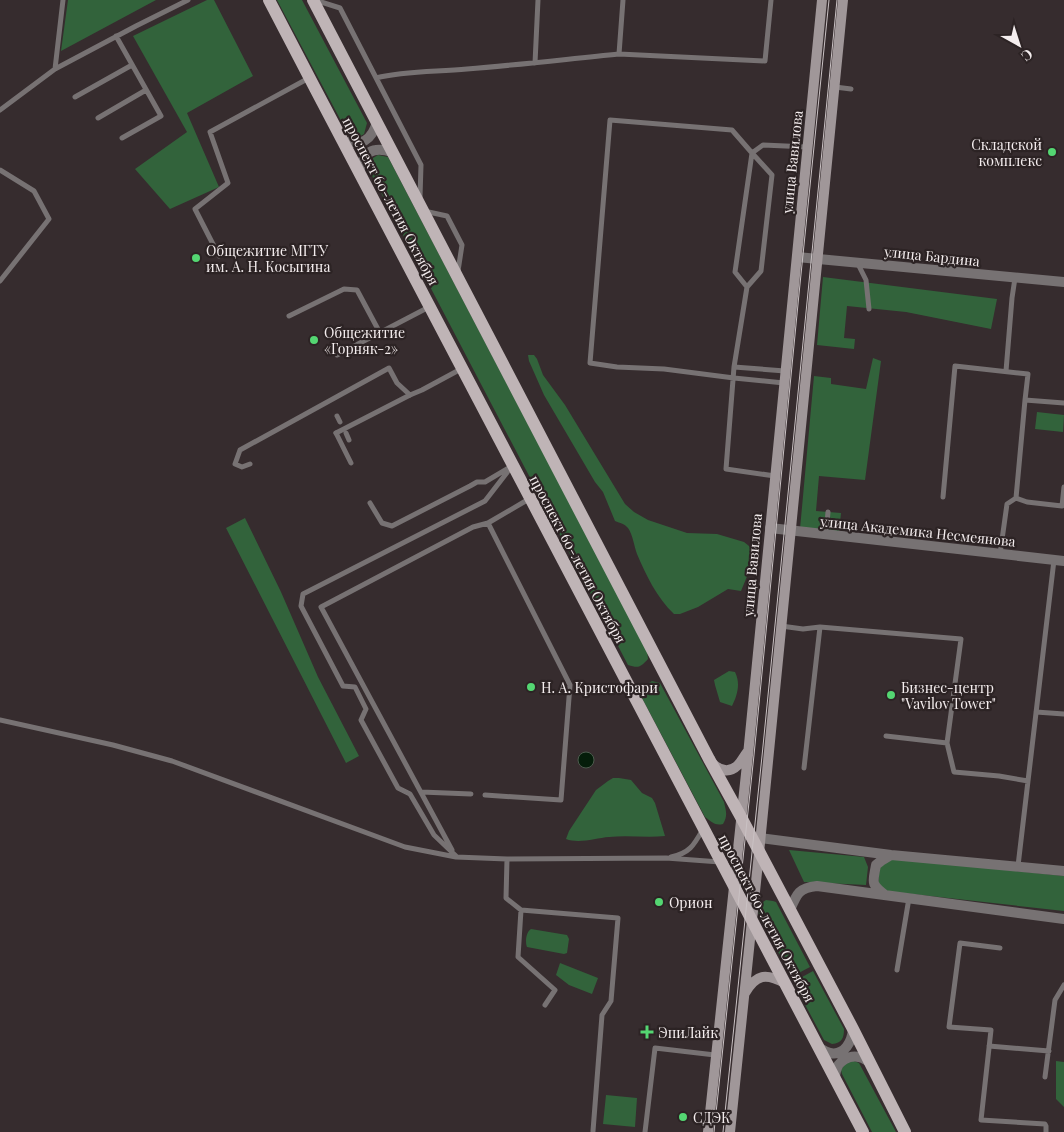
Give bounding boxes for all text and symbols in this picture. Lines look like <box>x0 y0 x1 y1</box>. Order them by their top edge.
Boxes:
north arrow <box>994 20 1044 70</box>
text: С <box>1018 45 1037 66</box>
street label: улица Вавилова <box>777 109 807 215</box>
street label: проспект 60-летия Октября <box>339 114 444 289</box>
place label: Складской комплекс <box>971 135 1042 170</box>
marker: Складской комплекс <box>1046 146 1058 158</box>
place label: Общежитие МГТУ им. А. Н. Косыгина <box>206 241 330 276</box>
street label: улица Бардина <box>882 241 981 270</box>
marker: Общежитие МГТУ им. А. Н. Косыгина <box>190 252 202 264</box>
place label: Общежитие «Горняк-2» <box>324 323 405 358</box>
marker: Общежитие «Горняк-2» <box>308 334 320 346</box>
street label: проспект 60-летия Октября <box>526 472 631 647</box>
street label: улица Академика Несмеянова <box>818 511 1017 551</box>
street label: улица Вавилова <box>738 513 766 618</box>
place label: Н. А. Кристофари <box>541 678 658 697</box>
place label: Бизнес-центр "Vavilov Tower" <box>901 678 996 713</box>
marker: Н. А. Кристофари <box>525 681 537 693</box>
marker: Бизнес-центр "Vavilov Tower" <box>885 689 897 701</box>
street label: проспект 60-летия Октября <box>715 831 820 1006</box>
place label: Орион <box>669 893 713 912</box>
marker: Орион <box>653 896 665 908</box>
place label: ЭпиЛайк <box>658 1023 718 1042</box>
marker: ЭпиЛайк <box>640 1025 654 1039</box>
place label: СДЭК <box>693 1108 731 1127</box>
marker: СДЭК <box>677 1111 689 1123</box>

